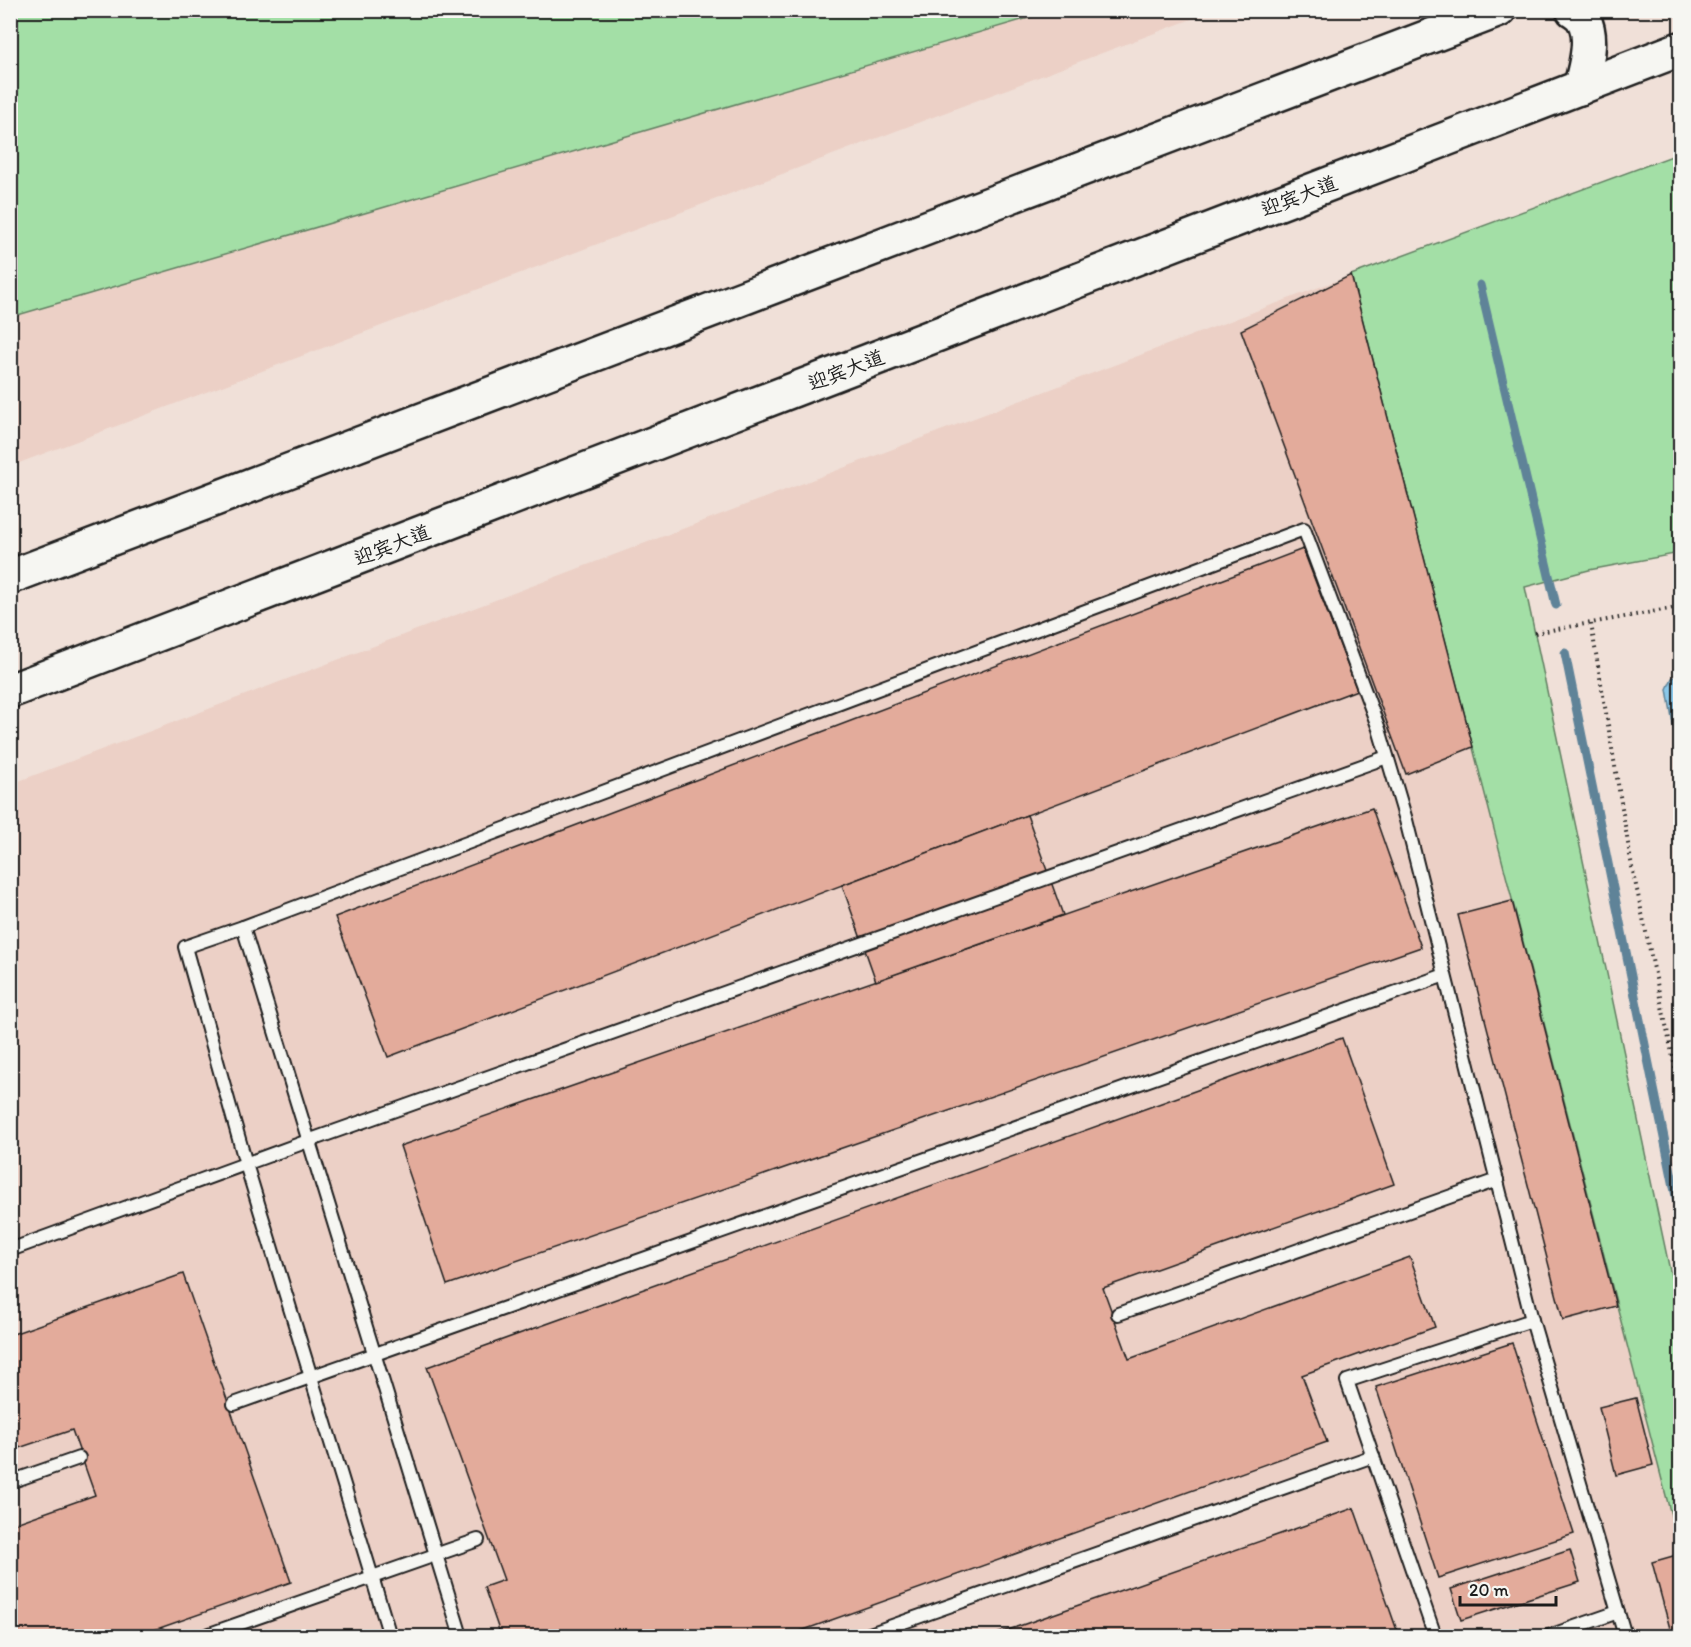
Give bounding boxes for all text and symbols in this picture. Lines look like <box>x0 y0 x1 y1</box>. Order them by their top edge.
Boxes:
street label: 迎宾大道 <box>1257 170 1341 222</box>
street label: 迎宾大道 <box>804 344 888 396</box>
street label: 迎宾大道 <box>350 519 434 571</box>
scale bar <box>1460 1569 1556 1607</box>
text: 20 m <box>1469 1579 1509 1601</box>

